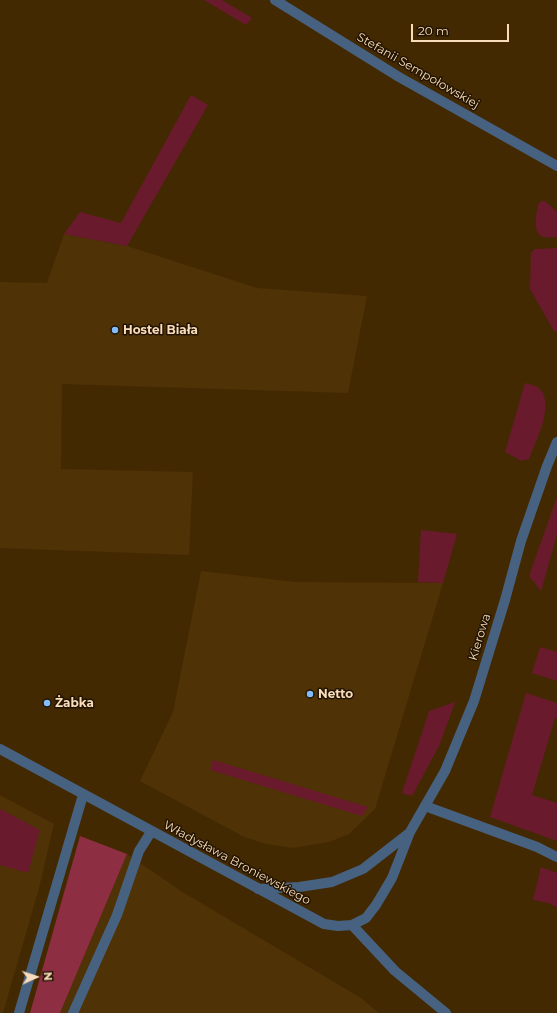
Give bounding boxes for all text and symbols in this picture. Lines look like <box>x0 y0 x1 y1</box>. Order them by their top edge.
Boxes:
scale bar <box>413 16 511 42</box>
text: 20 m <box>418 23 449 38</box>
street label: Stefanii Sempołowskiej <box>354 30 482 112</box>
place label: Hostel Biała <box>123 323 198 337</box>
marker: Hostel Biała <box>110 325 120 335</box>
street label: Kierowa <box>466 612 494 662</box>
place label: Netto <box>318 687 353 701</box>
marker: Netto <box>305 689 315 699</box>
place label: Żabka <box>55 696 94 710</box>
marker: Żabka <box>42 698 52 708</box>
street label: Władysława Broniewskiego <box>161 818 313 908</box>
north arrow <box>16 957 56 997</box>
text: N <box>41 972 55 981</box>

